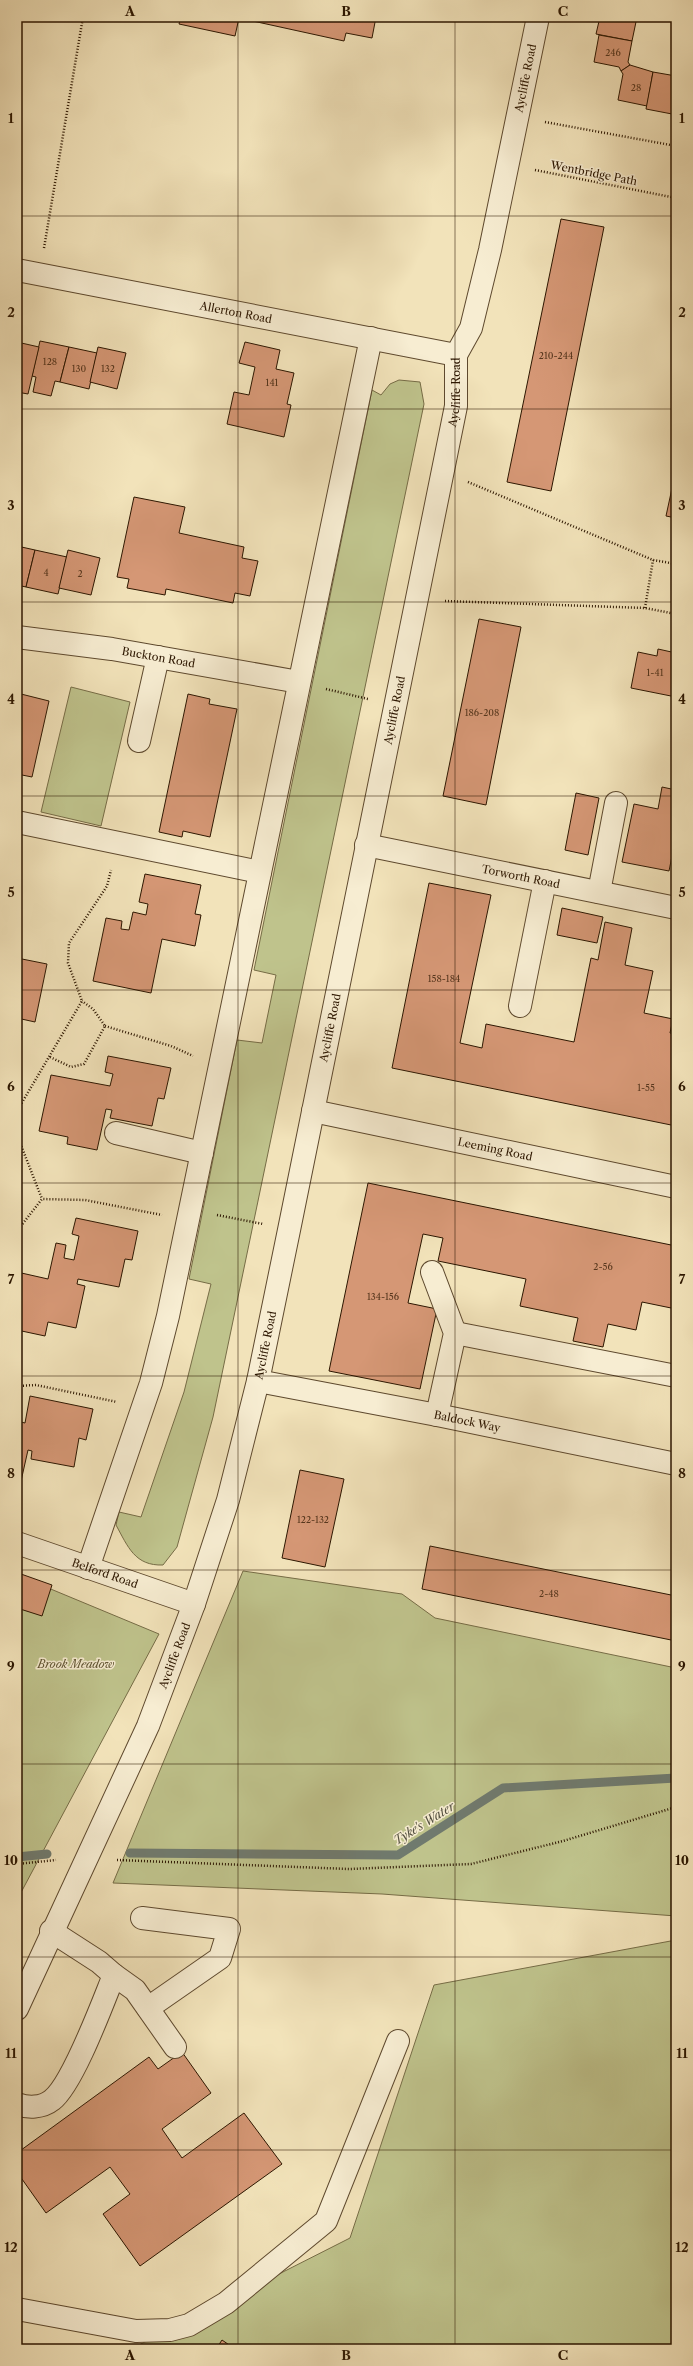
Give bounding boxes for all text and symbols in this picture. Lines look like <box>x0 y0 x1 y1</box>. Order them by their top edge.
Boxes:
text: A <box>124 3 136 19</box>
text: B <box>341 3 351 19</box>
text: C <box>558 3 568 19</box>
street label: Aycliffe Road <box>511 42 539 114</box>
house number: 246 <box>605 47 621 58</box>
house number: 28 <box>631 82 641 93</box>
text: 1 <box>8 110 14 126</box>
text: 1 <box>679 110 685 126</box>
street label: Wentbridge Path <box>549 158 639 188</box>
street label: Allerton Road <box>198 298 274 326</box>
text: 2 <box>7 304 15 320</box>
text: 2 <box>678 304 686 320</box>
house number: 210-244 <box>539 350 573 361</box>
house number: 128 <box>43 356 57 367</box>
street label: Aycliffe Road <box>445 357 463 429</box>
house number: 130 <box>72 363 87 374</box>
house number: 132 <box>101 363 115 374</box>
house number: 141 <box>266 377 279 388</box>
text: 3 <box>7 497 15 513</box>
text: 3 <box>678 497 686 513</box>
house number: 4 <box>43 567 49 578</box>
house number: 2 <box>77 568 83 579</box>
street label: Buckton Road <box>121 644 197 671</box>
house number: 1-41 <box>647 667 664 678</box>
street label: Aycliffe Road <box>380 674 408 747</box>
text: 4 <box>7 691 15 707</box>
text: 4 <box>678 691 686 707</box>
house number: 186-208 <box>465 707 499 718</box>
street label: Torworth Road <box>480 862 562 891</box>
text: 5 <box>7 884 15 900</box>
text: 5 <box>678 884 686 900</box>
house number: 158-184 <box>428 973 460 984</box>
street label: Aycliffe Road <box>316 992 344 1064</box>
text: 6 <box>7 1078 15 1094</box>
text: 6 <box>678 1078 686 1094</box>
house number: 1-55 <box>637 1082 655 1093</box>
street label: Leeming Road <box>456 1134 534 1164</box>
house number: 2-56 <box>593 1261 613 1272</box>
text: 7 <box>8 1271 15 1287</box>
text: 7 <box>679 1271 686 1287</box>
house number: 134-156 <box>367 1291 399 1302</box>
street label: Aycliffe Road <box>251 1309 279 1382</box>
street label: Baldock Way <box>433 1408 502 1435</box>
text: 8 <box>7 1465 15 1481</box>
text: 8 <box>678 1465 686 1481</box>
house number: 122-132 <box>297 1514 329 1525</box>
street label: Belford Road <box>70 1555 140 1591</box>
house number: 2-48 <box>539 1588 559 1599</box>
street label: Aycliffe Road <box>155 1620 193 1692</box>
park label: Brook Meadow <box>37 1657 115 1671</box>
text: 9 <box>7 1658 15 1674</box>
text: 9 <box>678 1658 686 1674</box>
water label: Tyke's Water <box>391 1798 458 1848</box>
text: 10 <box>4 1852 18 1868</box>
text: 10 <box>675 1852 689 1868</box>
text: 11 <box>5 2045 17 2061</box>
text: 11 <box>676 2045 688 2061</box>
text: 12 <box>4 2239 18 2255</box>
text: 12 <box>675 2239 689 2255</box>
text: A <box>124 2347 136 2363</box>
text: B <box>341 2347 351 2363</box>
text: C <box>558 2347 568 2363</box>

